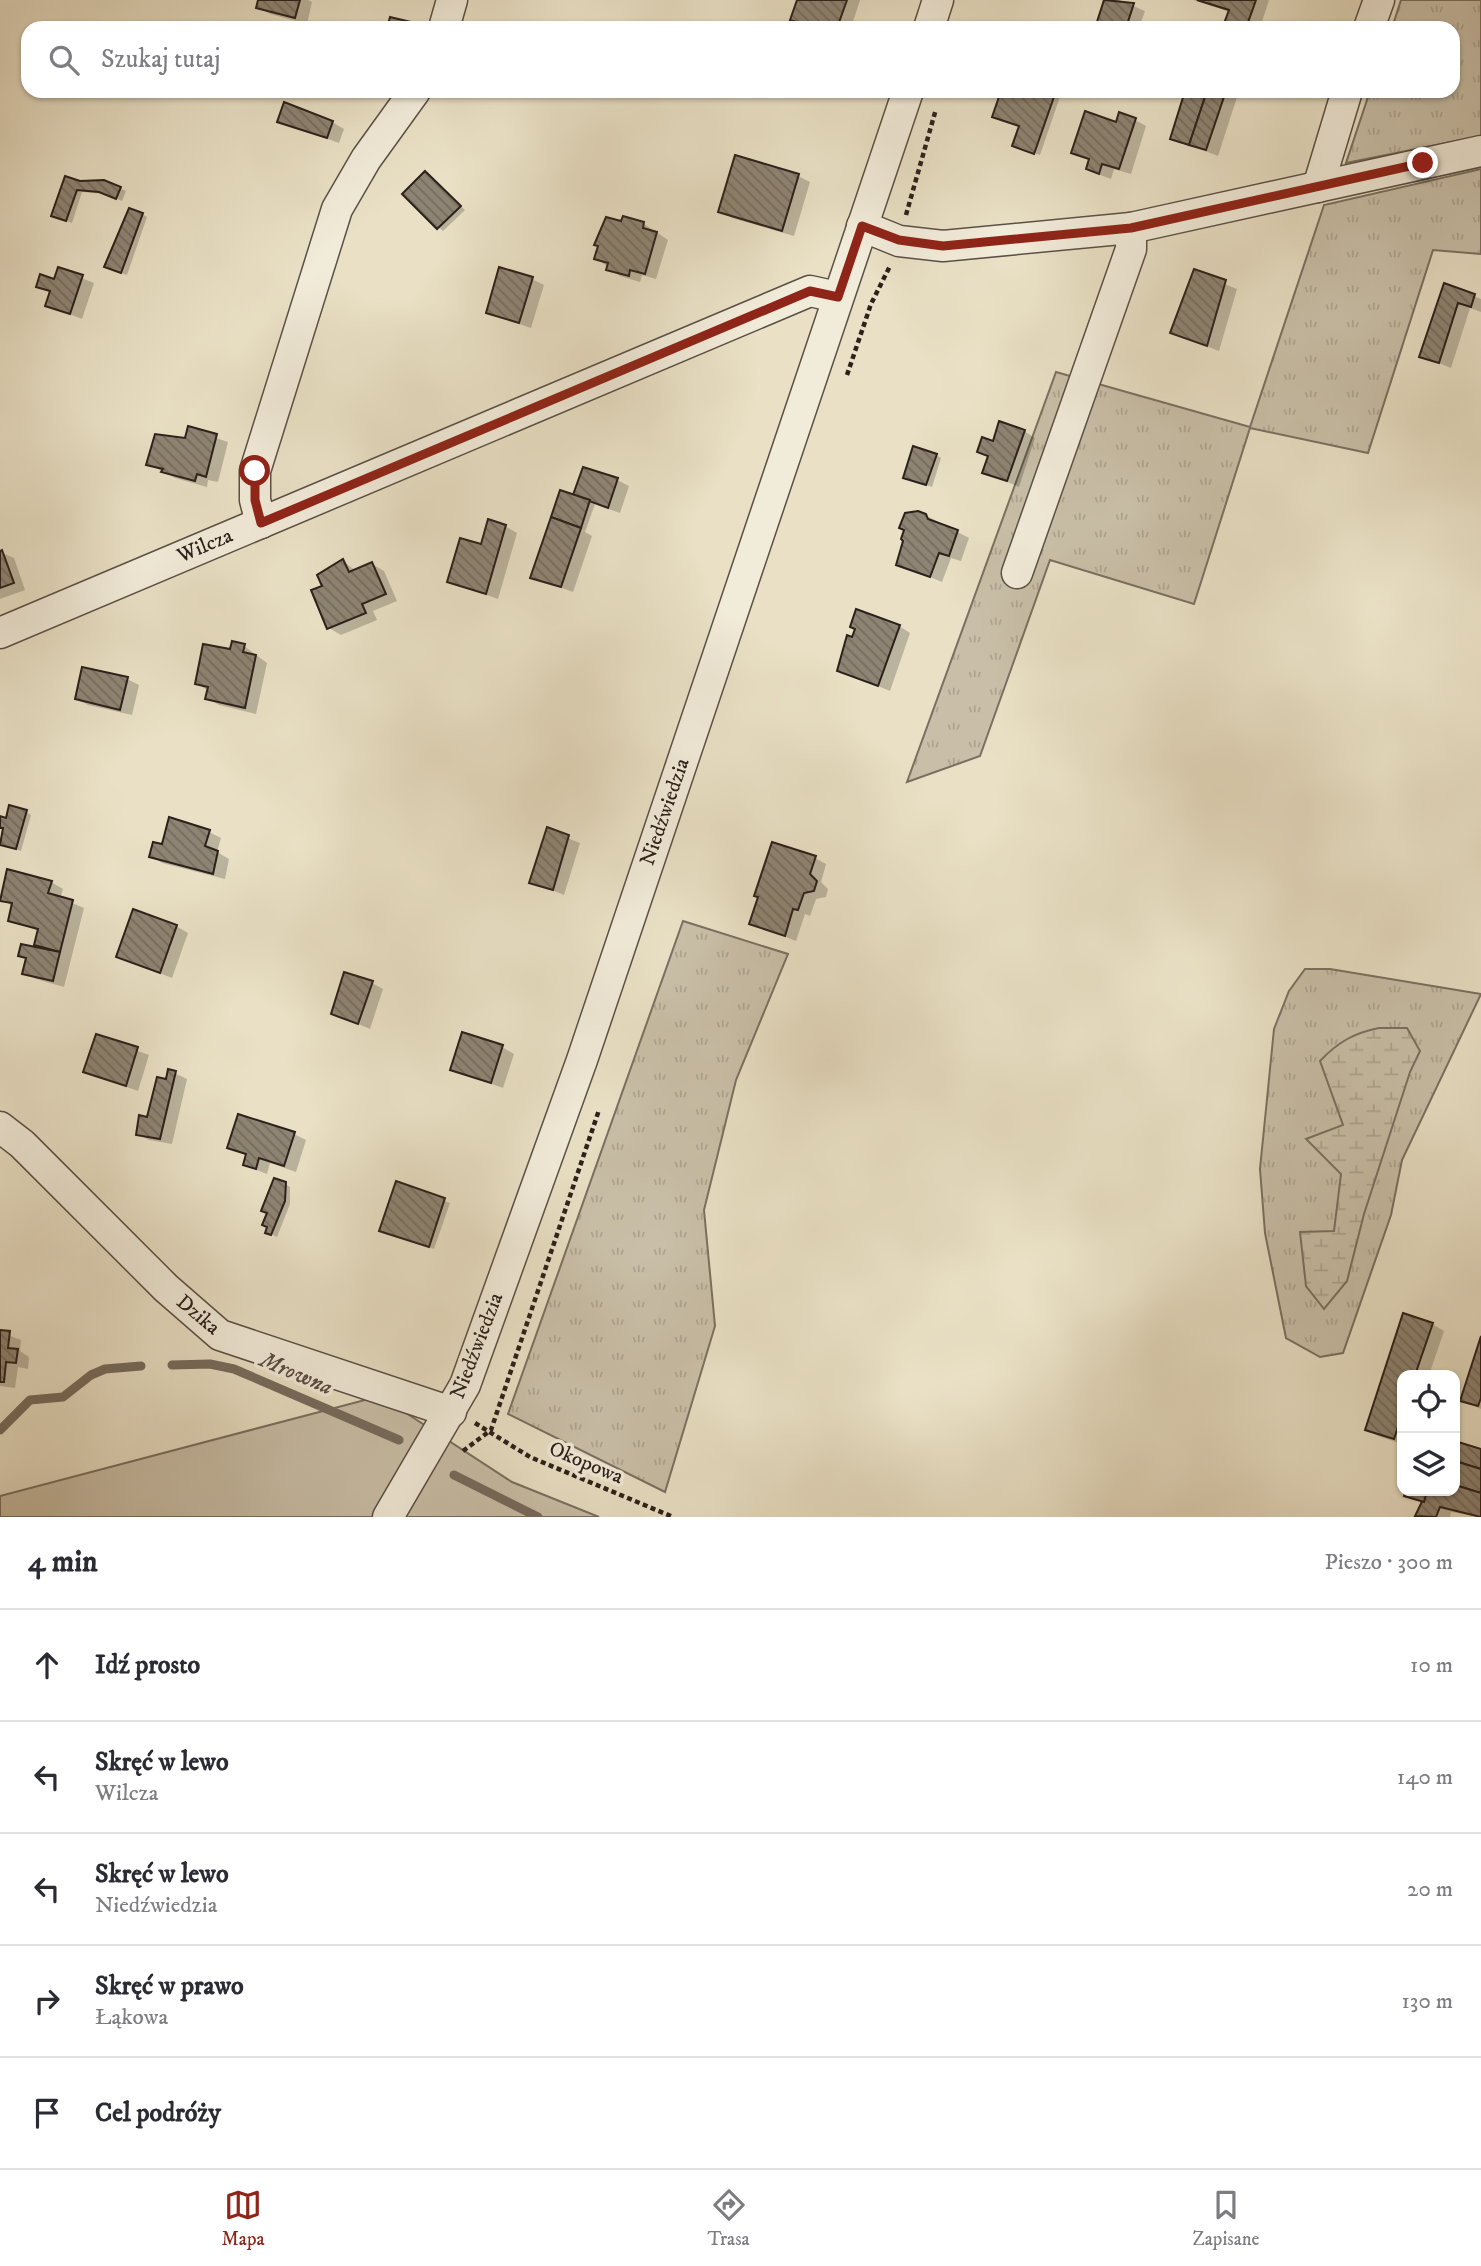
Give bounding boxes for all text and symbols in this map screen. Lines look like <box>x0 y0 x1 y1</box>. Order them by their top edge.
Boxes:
search box <box>21 21 1460 98</box>
icon: search <box>45 41 83 79</box>
text: Szukaj tutaj <box>101 43 221 76</box>
route end <box>1407 147 1438 178</box>
route start <box>239 455 270 486</box>
street label: Wilcza <box>172 523 237 570</box>
street label: Niedźwiedzia <box>635 755 696 869</box>
street label: Dzika <box>171 1289 225 1341</box>
street label: Niedźwiedzia <box>445 1289 509 1403</box>
water label: Mrowna <box>253 1345 337 1402</box>
map controls <box>1397 1370 1460 1496</box>
button: locate <box>1397 1370 1460 1433</box>
button: layers <box>1397 1433 1460 1496</box>
street label: Okopowa <box>545 1436 627 1490</box>
text: 4 min <box>28 1544 98 1581</box>
text: Pieszo · 300 m <box>1324 1548 1453 1577</box>
icon: ahead <box>28 1646 66 1684</box>
text: Idź prosto <box>95 1649 200 1682</box>
text: 10 m <box>1410 1651 1453 1680</box>
text: Skręć w lewo <box>95 1746 229 1779</box>
icon: left <box>28 1758 66 1796</box>
text: 140 m <box>1397 1763 1453 1792</box>
text: Wilcza <box>95 1779 158 1808</box>
text: Skręć w lewo <box>95 1858 229 1891</box>
icon: left <box>28 1870 66 1908</box>
text: 20 m <box>1407 1875 1453 1904</box>
text: Niedźwiedzia <box>95 1891 217 1920</box>
text: Skręć w prawo <box>95 1970 244 2003</box>
icon: right <box>28 1982 66 2020</box>
text: 130 m <box>1401 1987 1453 2016</box>
text: Łąkowa <box>95 2003 168 2032</box>
icon: arrive <box>28 2094 66 2132</box>
text: Cel podróży <box>95 2097 221 2130</box>
tab: Mapa <box>222 2186 265 2251</box>
tab: Trasa <box>708 2186 750 2251</box>
tab: Zapisane <box>1193 2186 1259 2251</box>

